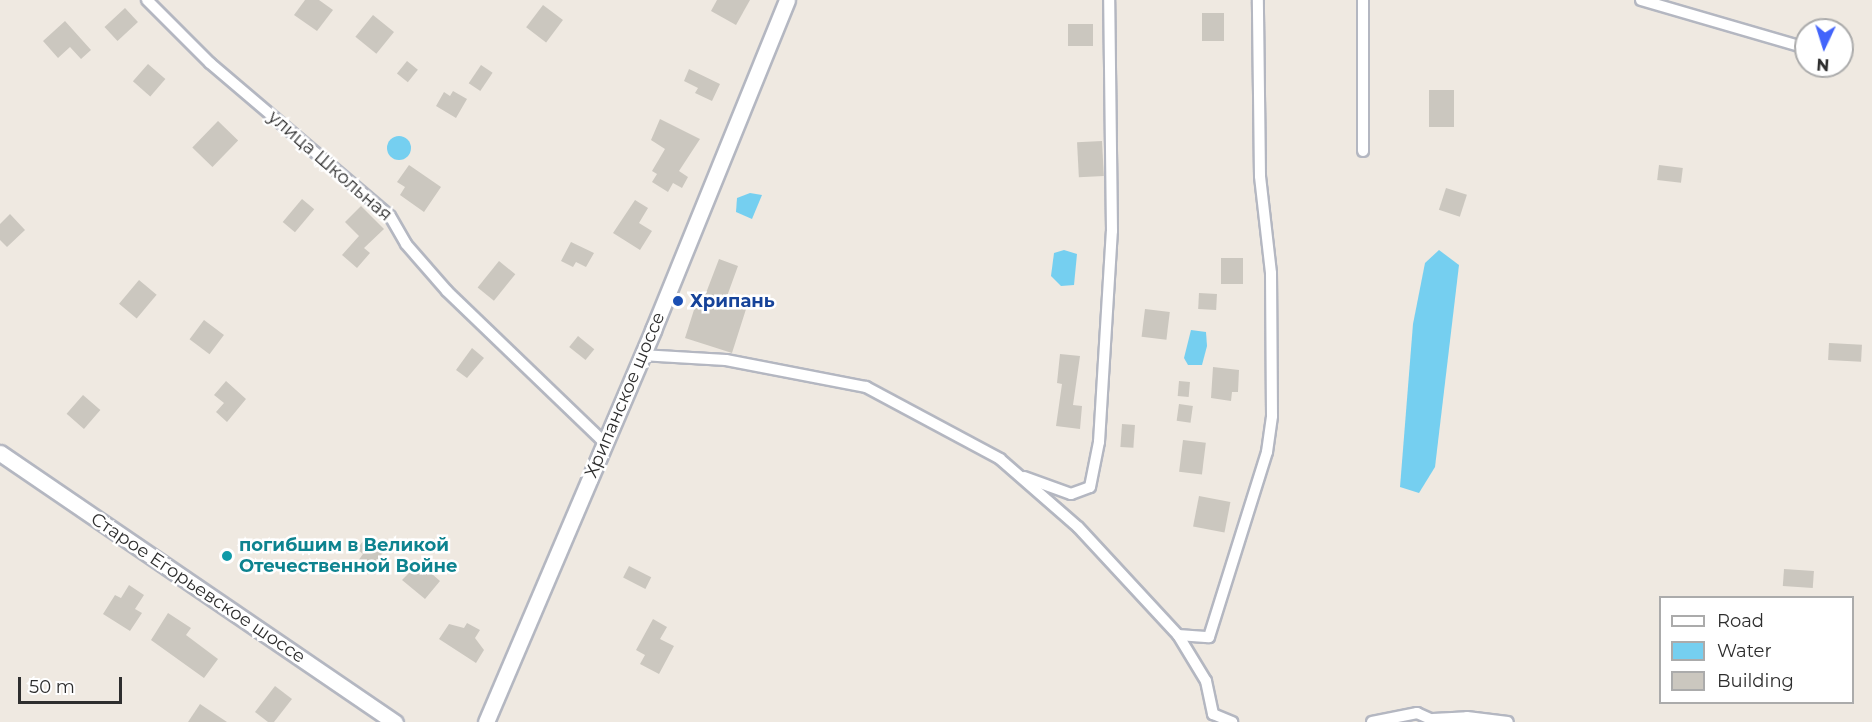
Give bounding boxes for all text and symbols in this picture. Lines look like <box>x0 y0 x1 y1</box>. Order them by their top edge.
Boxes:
north arrow <box>1794 18 1854 78</box>
text: N <box>1816 55 1830 74</box>
street label: улица Школьная <box>264 106 396 226</box>
place label: Хрипань <box>690 290 775 312</box>
marker: Хрипань <box>671 294 685 308</box>
street label: Хрипанское шоссе <box>580 309 670 481</box>
street label: Старое Егорьевское шоссе <box>87 508 309 668</box>
place label: погибшим в Великой Отечественной Войне <box>239 535 458 578</box>
marker: погибшим в Великой Отечественной Войне <box>220 549 234 563</box>
legend <box>1659 596 1854 704</box>
text: Road <box>1717 610 1764 632</box>
text: Water <box>1717 640 1772 662</box>
scale bar <box>21 665 124 703</box>
text: Building <box>1717 670 1794 692</box>
text: 50 m <box>29 676 75 698</box>

